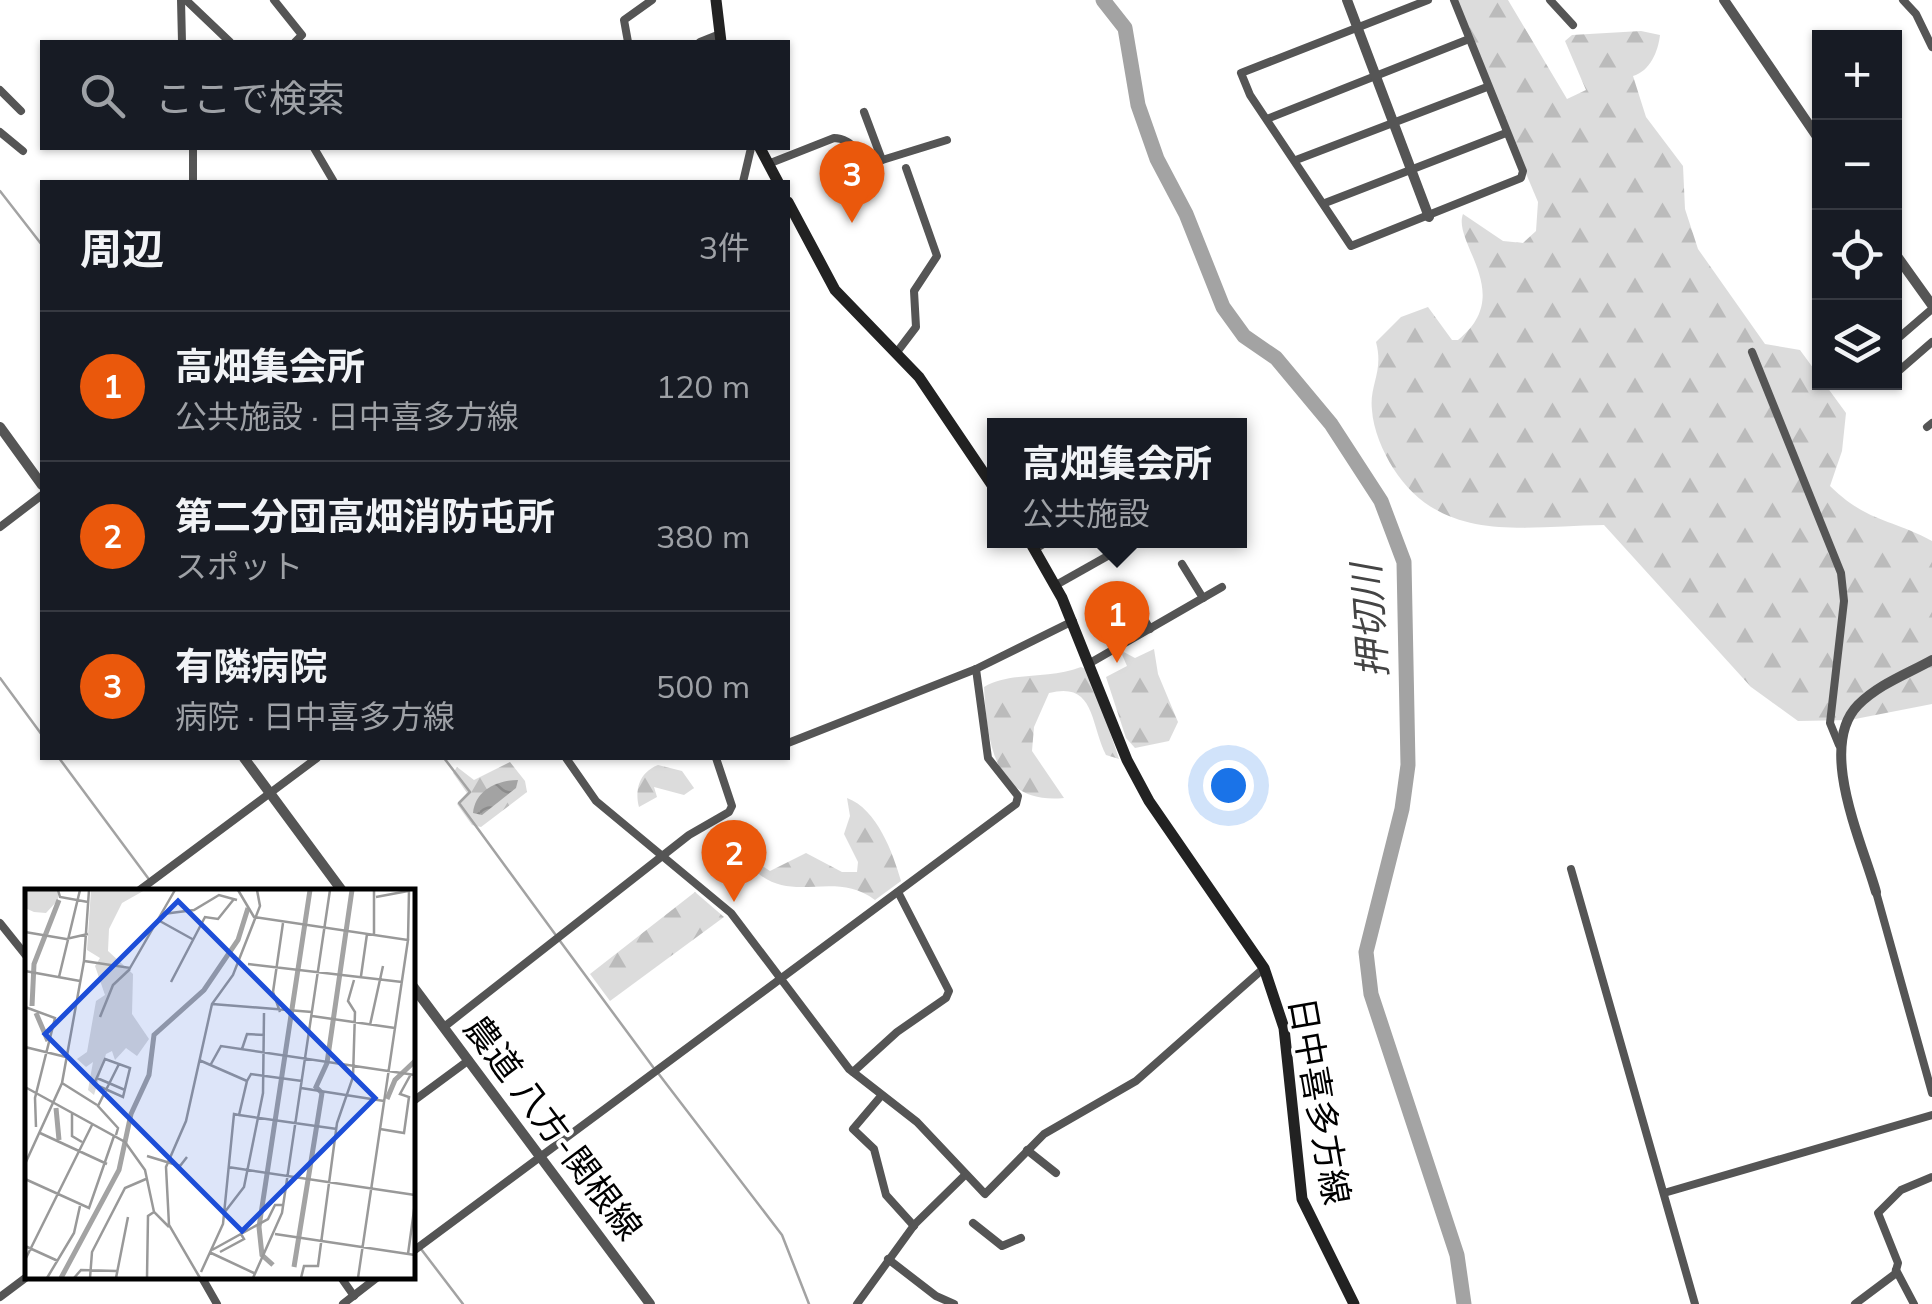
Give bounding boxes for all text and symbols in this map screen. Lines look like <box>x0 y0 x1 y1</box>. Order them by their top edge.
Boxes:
map controls <box>1812 30 1902 390</box>
button: + <box>1812 30 1902 120</box>
search box <box>40 40 790 150</box>
icon: search <box>75 68 130 123</box>
text: ここで検索 <box>155 74 345 122</box>
button: − <box>1812 120 1902 210</box>
pin: 3 <box>820 140 884 223</box>
button: locate <box>1812 210 1902 300</box>
text: 周辺 <box>80 222 164 275</box>
text: 3件 <box>699 227 750 267</box>
button: layers <box>1812 300 1902 390</box>
text: 高畑集会所 <box>175 342 365 390</box>
text: 1 <box>103 366 122 406</box>
text: 120 m <box>656 366 750 406</box>
text: 公共施設 · 日中喜多方線 <box>175 396 519 436</box>
popup <box>987 418 1247 548</box>
text: 高畑集会所 <box>1022 439 1212 487</box>
text: 第二分団高畑消防屯所 <box>175 492 555 540</box>
text: 公共施設 <box>1022 493 1150 533</box>
text: 2 <box>103 516 122 556</box>
text: 380 m <box>656 516 750 556</box>
text: スポット <box>175 546 303 586</box>
water label: 押切川 <box>1341 559 1397 680</box>
pin: 1 <box>1084 580 1150 663</box>
text: 有隣病院 <box>175 642 327 690</box>
text: 3 <box>103 666 122 706</box>
text: 500 m <box>656 666 750 706</box>
text: 病院 · 日中喜多方線 <box>175 696 455 736</box>
your location <box>1203 760 1254 811</box>
pin: 2 <box>702 820 766 902</box>
inset map <box>25 889 415 1279</box>
street label: 日中喜多方線 <box>1280 994 1360 1208</box>
street label: 農道 八方-関根線 <box>455 1007 652 1248</box>

